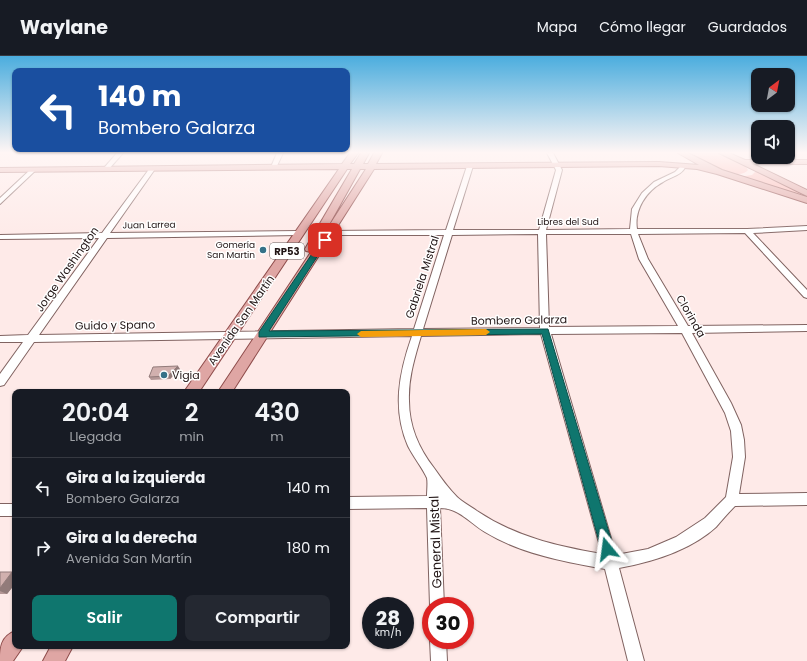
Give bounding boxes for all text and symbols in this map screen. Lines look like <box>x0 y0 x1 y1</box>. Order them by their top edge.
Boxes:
text: Waylane <box>20 14 108 41</box>
text: Mapa <box>537 17 577 37</box>
text: Cómo llegar <box>599 17 686 37</box>
text: Guardados <box>708 17 787 37</box>
north arrow <box>751 68 795 112</box>
map controls <box>751 68 795 164</box>
text: 140 m <box>98 77 181 116</box>
icon: left <box>32 84 84 136</box>
text: Bombero Galarza <box>98 115 255 140</box>
button: sound <box>751 120 795 164</box>
street label: Libres del Sud <box>537 216 599 228</box>
street label: Juan Larrea <box>122 219 176 231</box>
street label: Jorge Washington <box>32 223 102 315</box>
pin <box>308 223 342 257</box>
icon: arrive <box>314 229 336 251</box>
street label: Gabriela Mistral <box>401 233 443 321</box>
place label: Gomería San Martin <box>207 239 255 261</box>
road number: RP53 <box>270 243 304 259</box>
marker: Gomería San Martin <box>258 245 268 255</box>
street label: Avenida San Martín <box>204 272 278 368</box>
street label: Clorinda <box>672 292 710 340</box>
street label: Bombero Galarza <box>471 311 567 329</box>
street label: Guido y Spano <box>75 316 155 334</box>
place label: Vigia <box>172 367 200 383</box>
marker: Vigia <box>159 370 169 380</box>
text: 20:04 <box>62 396 129 429</box>
text: 2 <box>185 396 198 429</box>
text: 430 <box>254 396 300 429</box>
text: Llegada <box>70 427 122 446</box>
text: min <box>179 427 204 446</box>
text: m <box>270 427 284 446</box>
text: Gira a la izquierda <box>66 467 205 488</box>
icon: left <box>32 477 54 499</box>
text: 140 m <box>287 477 330 498</box>
text: Bombero Galarza <box>66 489 180 508</box>
street label: General Mistal <box>424 495 447 589</box>
text: Gira a la derecha <box>66 527 197 548</box>
position arrow <box>586 528 628 570</box>
icon: right <box>32 537 54 559</box>
text: 180 m <box>287 537 330 558</box>
text: Avenida San Martín <box>66 549 192 568</box>
button: Salir <box>32 595 177 641</box>
button: Compartir <box>185 595 330 641</box>
speed limit sign: 30 <box>422 597 474 649</box>
text: 28 <box>376 604 400 632</box>
text: km/h <box>375 625 401 640</box>

